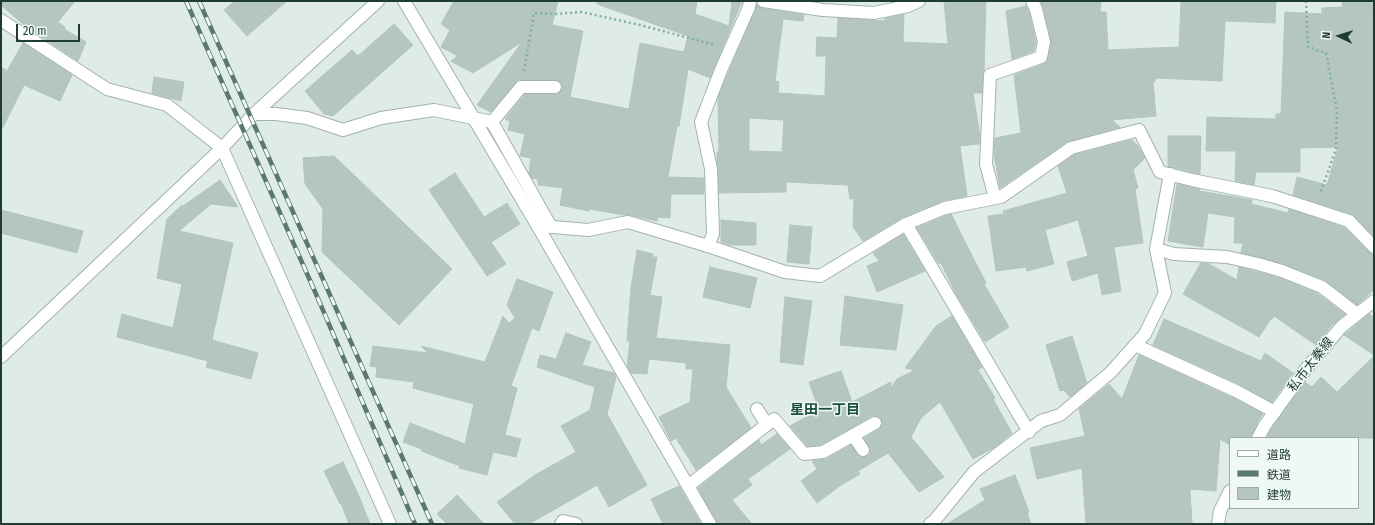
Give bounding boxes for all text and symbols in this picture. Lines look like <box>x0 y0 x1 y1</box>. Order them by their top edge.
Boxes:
scale bar <box>18 16 82 42</box>
north arrow <box>1319 16 1359 56</box>
text: 20 m <box>23 24 47 38</box>
text: N <box>1320 31 1333 39</box>
street label: 私市太秦線 <box>1285 335 1337 395</box>
district label: 星田一丁目 <box>790 402 860 418</box>
legend <box>1229 437 1359 509</box>
text: 道路 <box>1267 448 1291 462</box>
text: 鉄道 <box>1267 468 1291 482</box>
text: 建物 <box>1267 488 1291 502</box>

